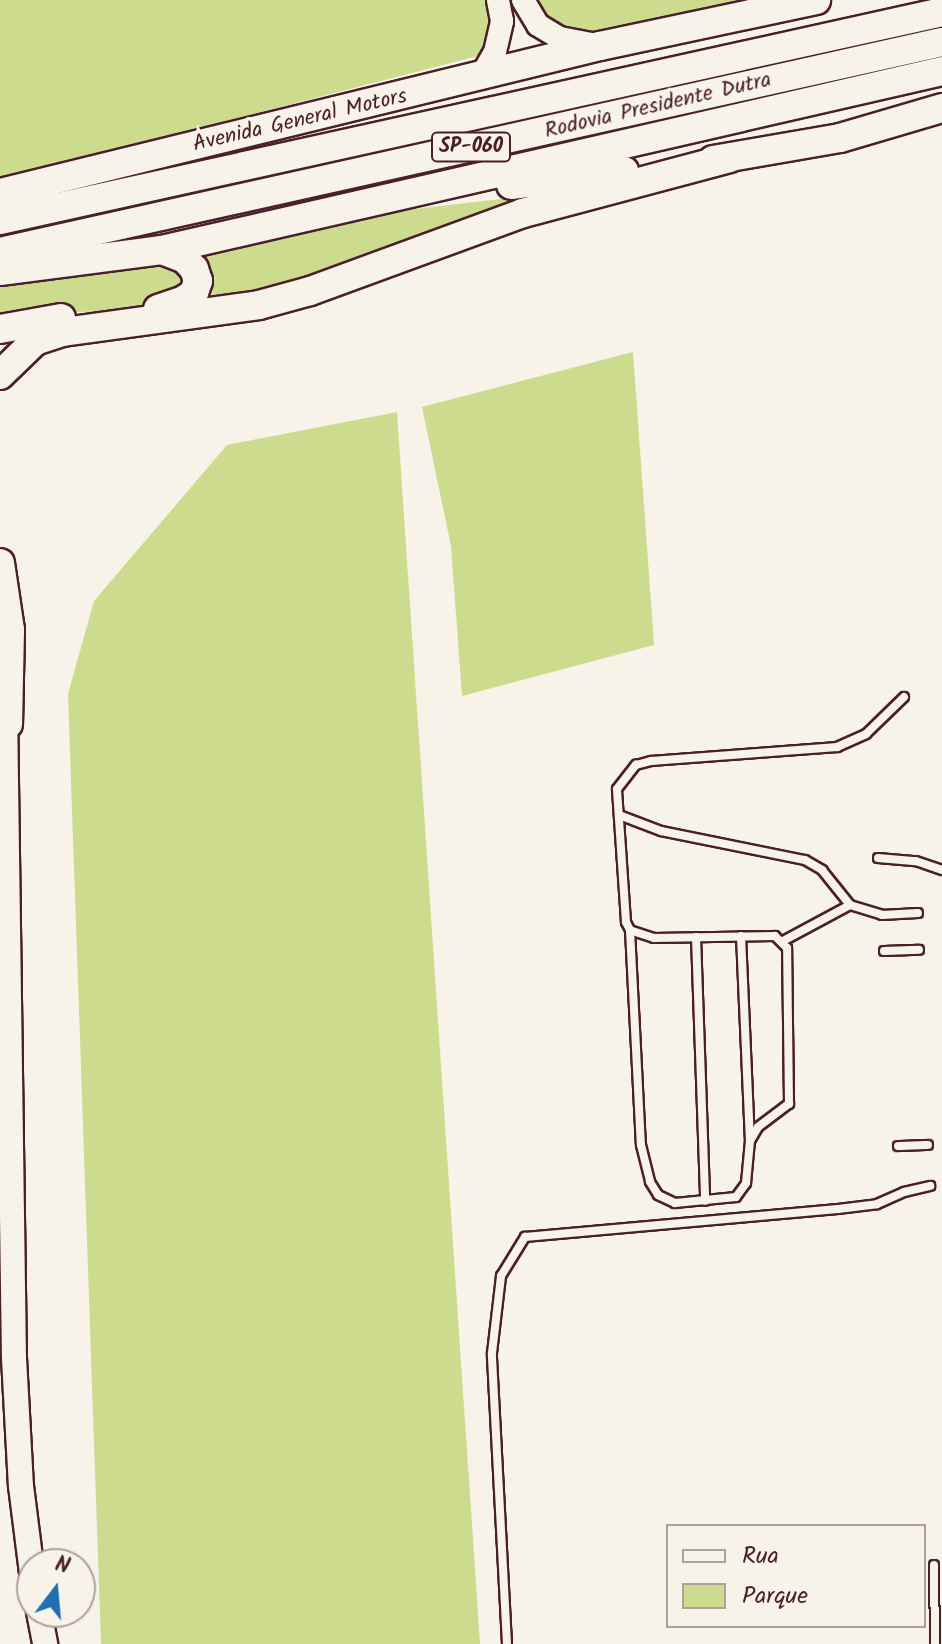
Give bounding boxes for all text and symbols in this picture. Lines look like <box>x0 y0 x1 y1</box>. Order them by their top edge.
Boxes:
street label: Rodovia Presidente Dutra <box>542 67 774 145</box>
street label: Avenida General Motors <box>190 84 410 158</box>
road number: SP-060 <box>431 131 511 163</box>
legend <box>666 1524 926 1628</box>
text: Rua <box>742 1537 779 1576</box>
north arrow <box>16 1548 96 1628</box>
text: N <box>51 1548 74 1585</box>
text: Parque <box>742 1577 808 1616</box>

